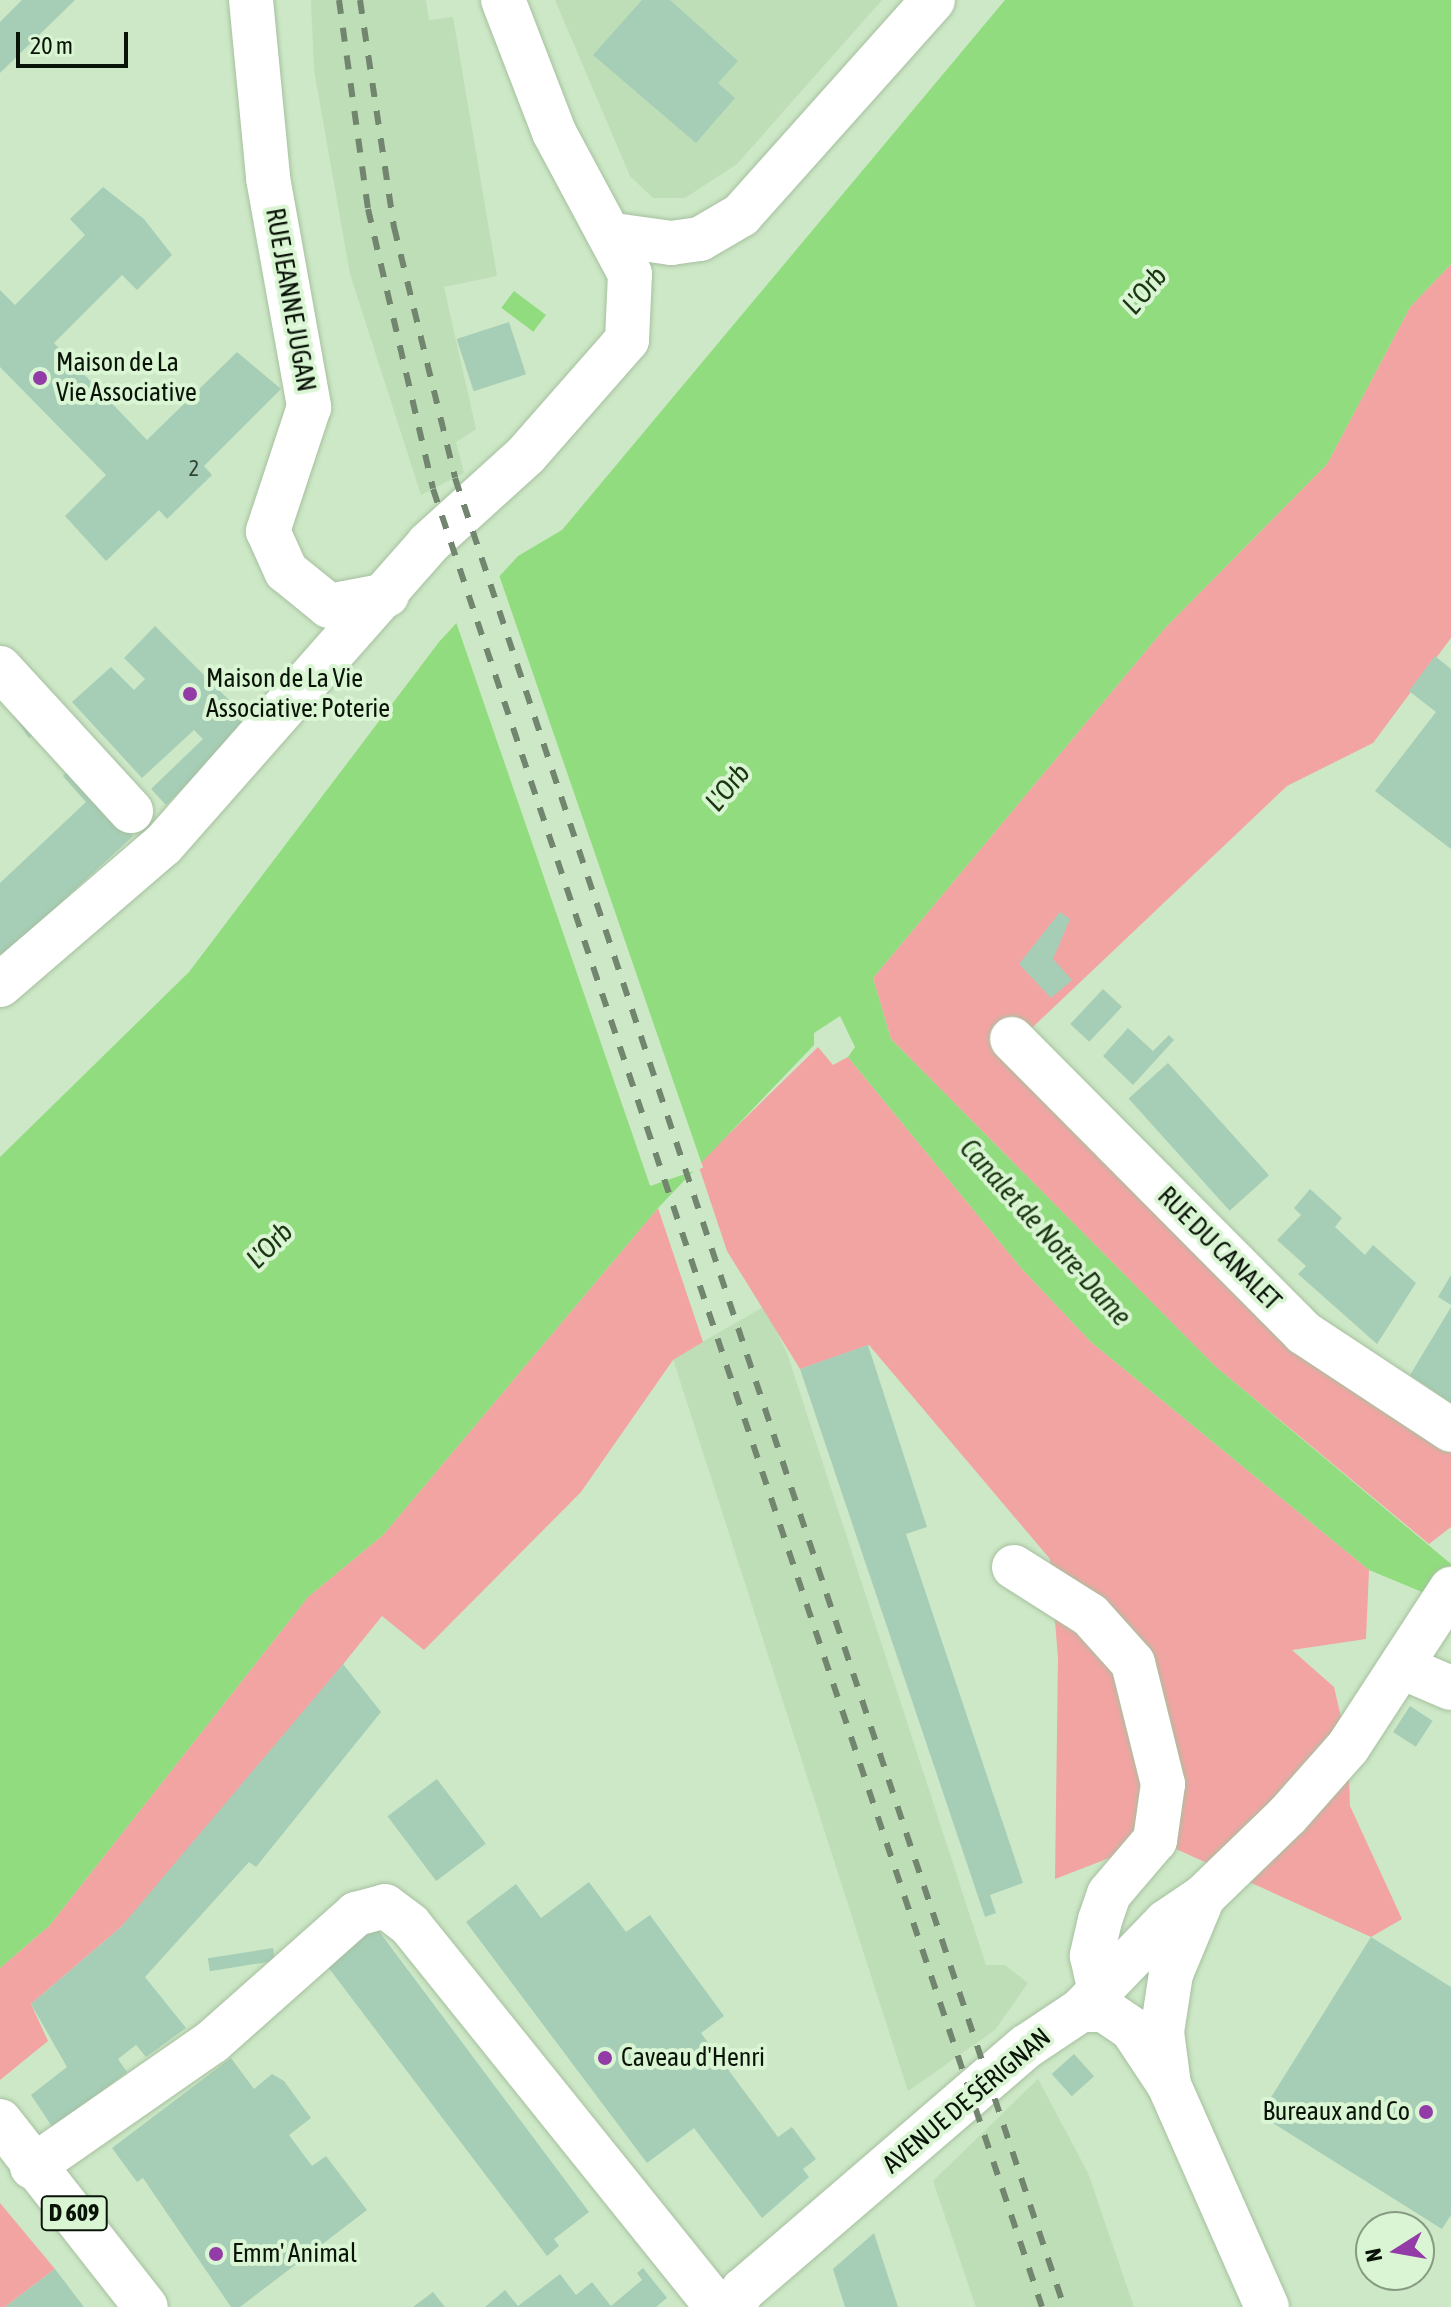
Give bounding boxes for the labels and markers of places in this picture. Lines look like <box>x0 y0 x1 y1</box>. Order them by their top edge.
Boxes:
place label: Maison de La Vie Associative <box>56 347 197 408</box>
marker: Maison de La Vie Associative <box>31 369 49 387</box>
place label: Maison de La Vie Associative: Poterie <box>206 663 390 724</box>
marker: Maison de La Vie Associative: Poterie <box>181 685 199 703</box>
place label: Caveau d'Henri <box>621 2042 765 2074</box>
marker: Caveau d'Henri <box>596 2049 614 2067</box>
place label: Bureaux and Co <box>1262 2096 1410 2128</box>
marker: Bureaux and Co <box>1417 2103 1435 2121</box>
place label: Emm' Animal <box>232 2238 357 2270</box>
marker: Emm' Animal <box>207 2245 225 2263</box>

